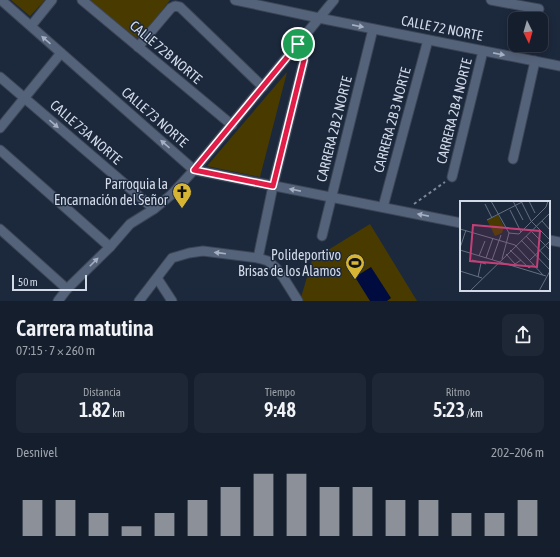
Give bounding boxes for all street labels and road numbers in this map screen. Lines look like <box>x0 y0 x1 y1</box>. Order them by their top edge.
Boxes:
street label: CALLE 72 NORTE <box>400 12 484 44</box>
street label: CALLE 72B NORTE <box>127 17 205 87</box>
street label: CARRERA 2B 4 NORTE <box>433 57 475 165</box>
street label: CARRERA 2B 3 NORTE <box>370 66 414 174</box>
street label: CARRERA 2B 2 NORTE <box>313 75 355 183</box>
street label: CALLE 73 NORTE <box>119 84 191 150</box>
street label: CALLE 73A NORTE <box>47 97 125 167</box>

